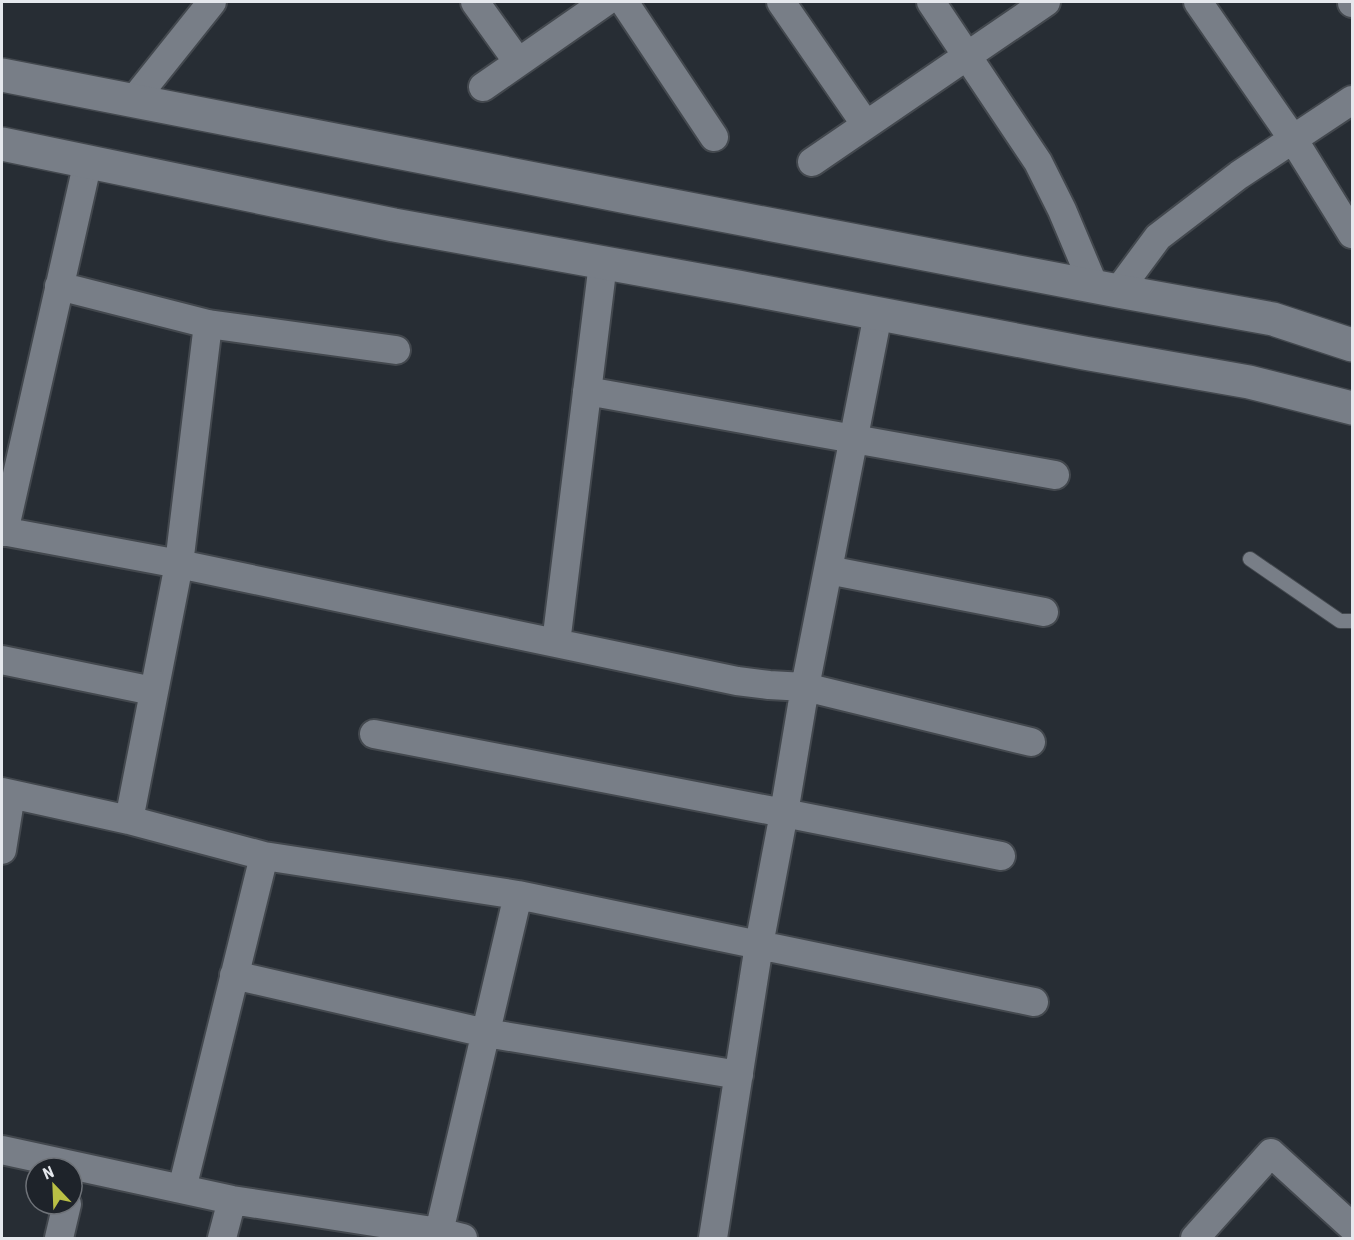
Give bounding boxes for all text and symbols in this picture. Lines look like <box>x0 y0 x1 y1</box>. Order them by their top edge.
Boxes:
north arrow <box>24 1156 84 1216</box>
text: N <box>40 1162 57 1183</box>

